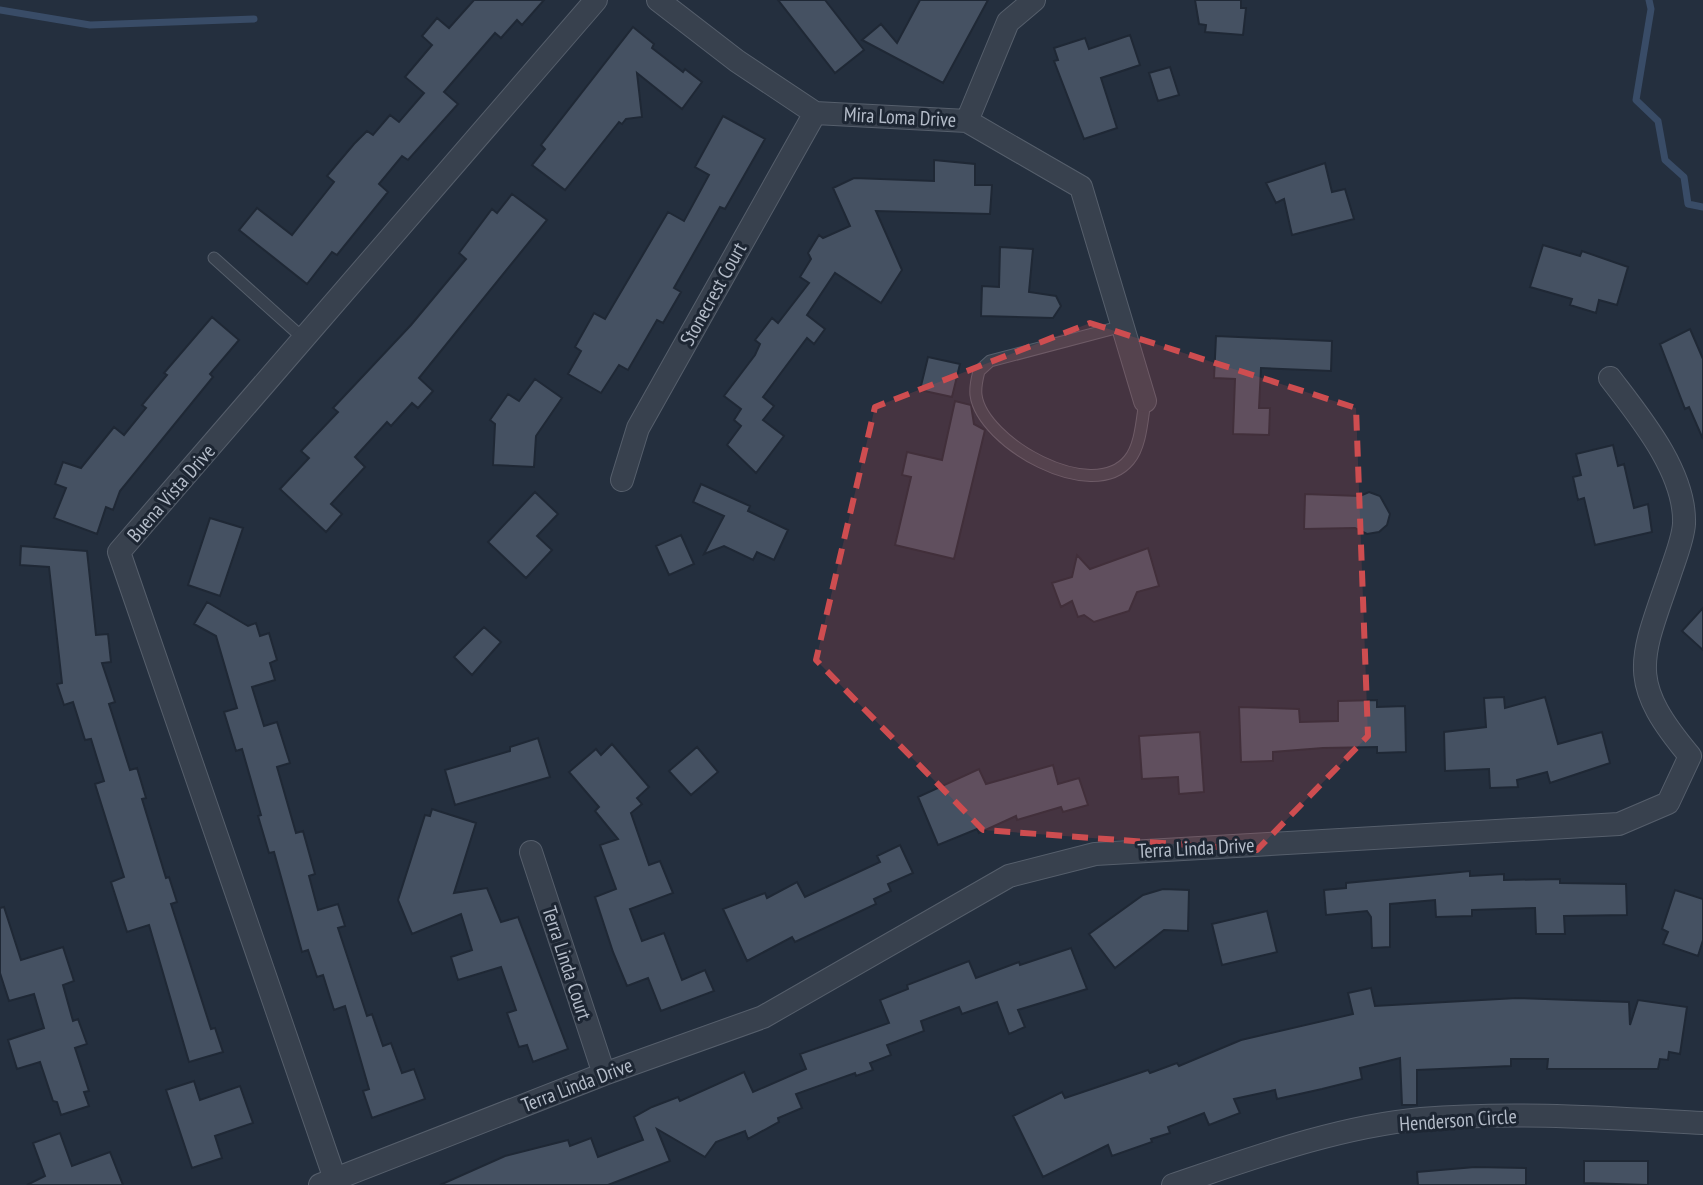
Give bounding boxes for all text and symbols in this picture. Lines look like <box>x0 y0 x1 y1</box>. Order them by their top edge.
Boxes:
street label: Mira Loma Drive <box>843 101 957 133</box>
street label: Stonecrest Court <box>674 237 752 350</box>
street label: Buena Vista Drive <box>121 439 221 547</box>
street label: Terra Linda Drive <box>1137 832 1255 864</box>
street label: Terra Linda Court <box>536 903 598 1024</box>
street label: Terra Linda Drive <box>518 1052 636 1118</box>
street label: Henderson Circle <box>1398 1103 1518 1137</box>

